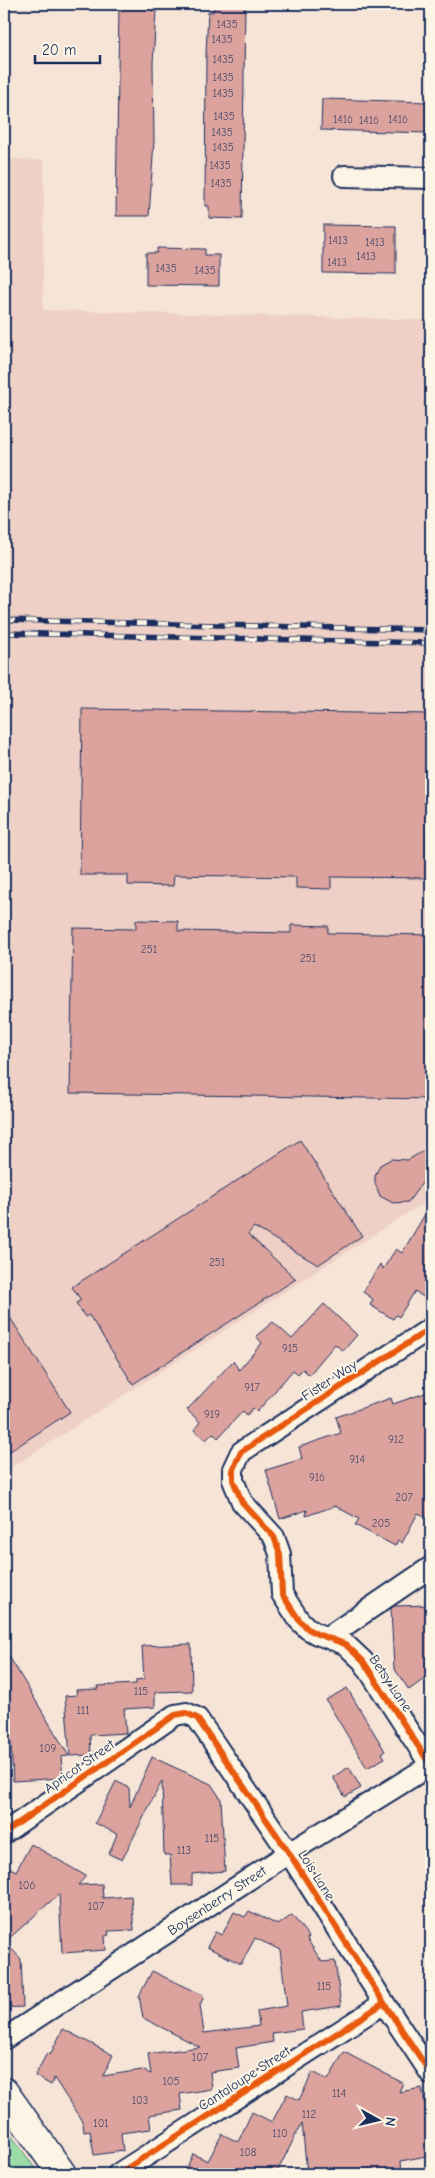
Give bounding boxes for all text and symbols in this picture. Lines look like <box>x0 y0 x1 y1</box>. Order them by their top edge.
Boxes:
house number: 1435 <box>216 18 238 31</box>
scale bar <box>35 32 100 64</box>
house number: 1435 <box>211 33 233 46</box>
text: 20 m <box>42 41 76 59</box>
house number: 1435 <box>212 53 234 66</box>
house number: 1435 <box>212 71 234 84</box>
house number: 1435 <box>212 87 234 100</box>
house number: 1435 <box>213 110 235 123</box>
house number: 1416 <box>333 113 353 126</box>
house number: 1416 <box>388 113 408 126</box>
house number: 1416 <box>359 114 379 127</box>
house number: 1435 <box>211 126 233 139</box>
house number: 1435 <box>212 141 234 154</box>
house number: 1435 <box>209 159 231 172</box>
house number: 1435 <box>210 177 232 190</box>
house number: 1413 <box>328 234 348 247</box>
house number: 1413 <box>365 236 385 249</box>
house number: 1413 <box>356 250 376 263</box>
house number: 1413 <box>327 256 347 269</box>
house number: 1435 <box>155 262 177 275</box>
house number: 1435 <box>194 264 216 277</box>
house number: 251 <box>141 943 157 956</box>
house number: 251 <box>300 952 316 965</box>
house number: 251 <box>209 1256 225 1269</box>
house number: 915 <box>282 1342 298 1355</box>
street label: Fister Way <box>298 1356 361 1405</box>
house number: 917 <box>244 1381 260 1394</box>
house number: 919 <box>204 1408 220 1421</box>
house number: 912 <box>388 1433 404 1446</box>
house number: 914 <box>349 1453 365 1466</box>
house number: 916 <box>309 1471 325 1484</box>
house number: 207 <box>395 1491 413 1504</box>
house number: 205 <box>372 1517 390 1530</box>
street label: Betsy Lane <box>365 1651 416 1715</box>
house number: 115 <box>134 1685 148 1698</box>
house number: 111 <box>76 1704 90 1717</box>
street label: Apricot Street <box>41 1735 119 1797</box>
house number: 109 <box>40 1742 57 1755</box>
house number: 115 <box>205 1832 219 1845</box>
house number: 113 <box>177 1844 191 1857</box>
street label: Lois Lane <box>294 1847 339 1904</box>
street label: Boysenberry Street <box>164 1862 270 1939</box>
house number: 106 <box>18 1879 36 1892</box>
house number: 107 <box>88 1900 104 1913</box>
house number: 115 <box>317 1980 331 1993</box>
street label: Cantaloupe Street <box>195 2042 294 2114</box>
house number: 107 <box>192 2051 208 2064</box>
house number: 105 <box>162 2075 180 2088</box>
house number: 114 <box>332 2087 346 2100</box>
house number: 103 <box>132 2094 148 2107</box>
north arrow <box>352 2096 402 2146</box>
house number: 112 <box>302 2108 316 2121</box>
text: N <box>381 2116 399 2127</box>
house number: 101 <box>93 2117 109 2130</box>
house number: 110 <box>272 2127 288 2140</box>
house number: 108 <box>240 2146 257 2159</box>

